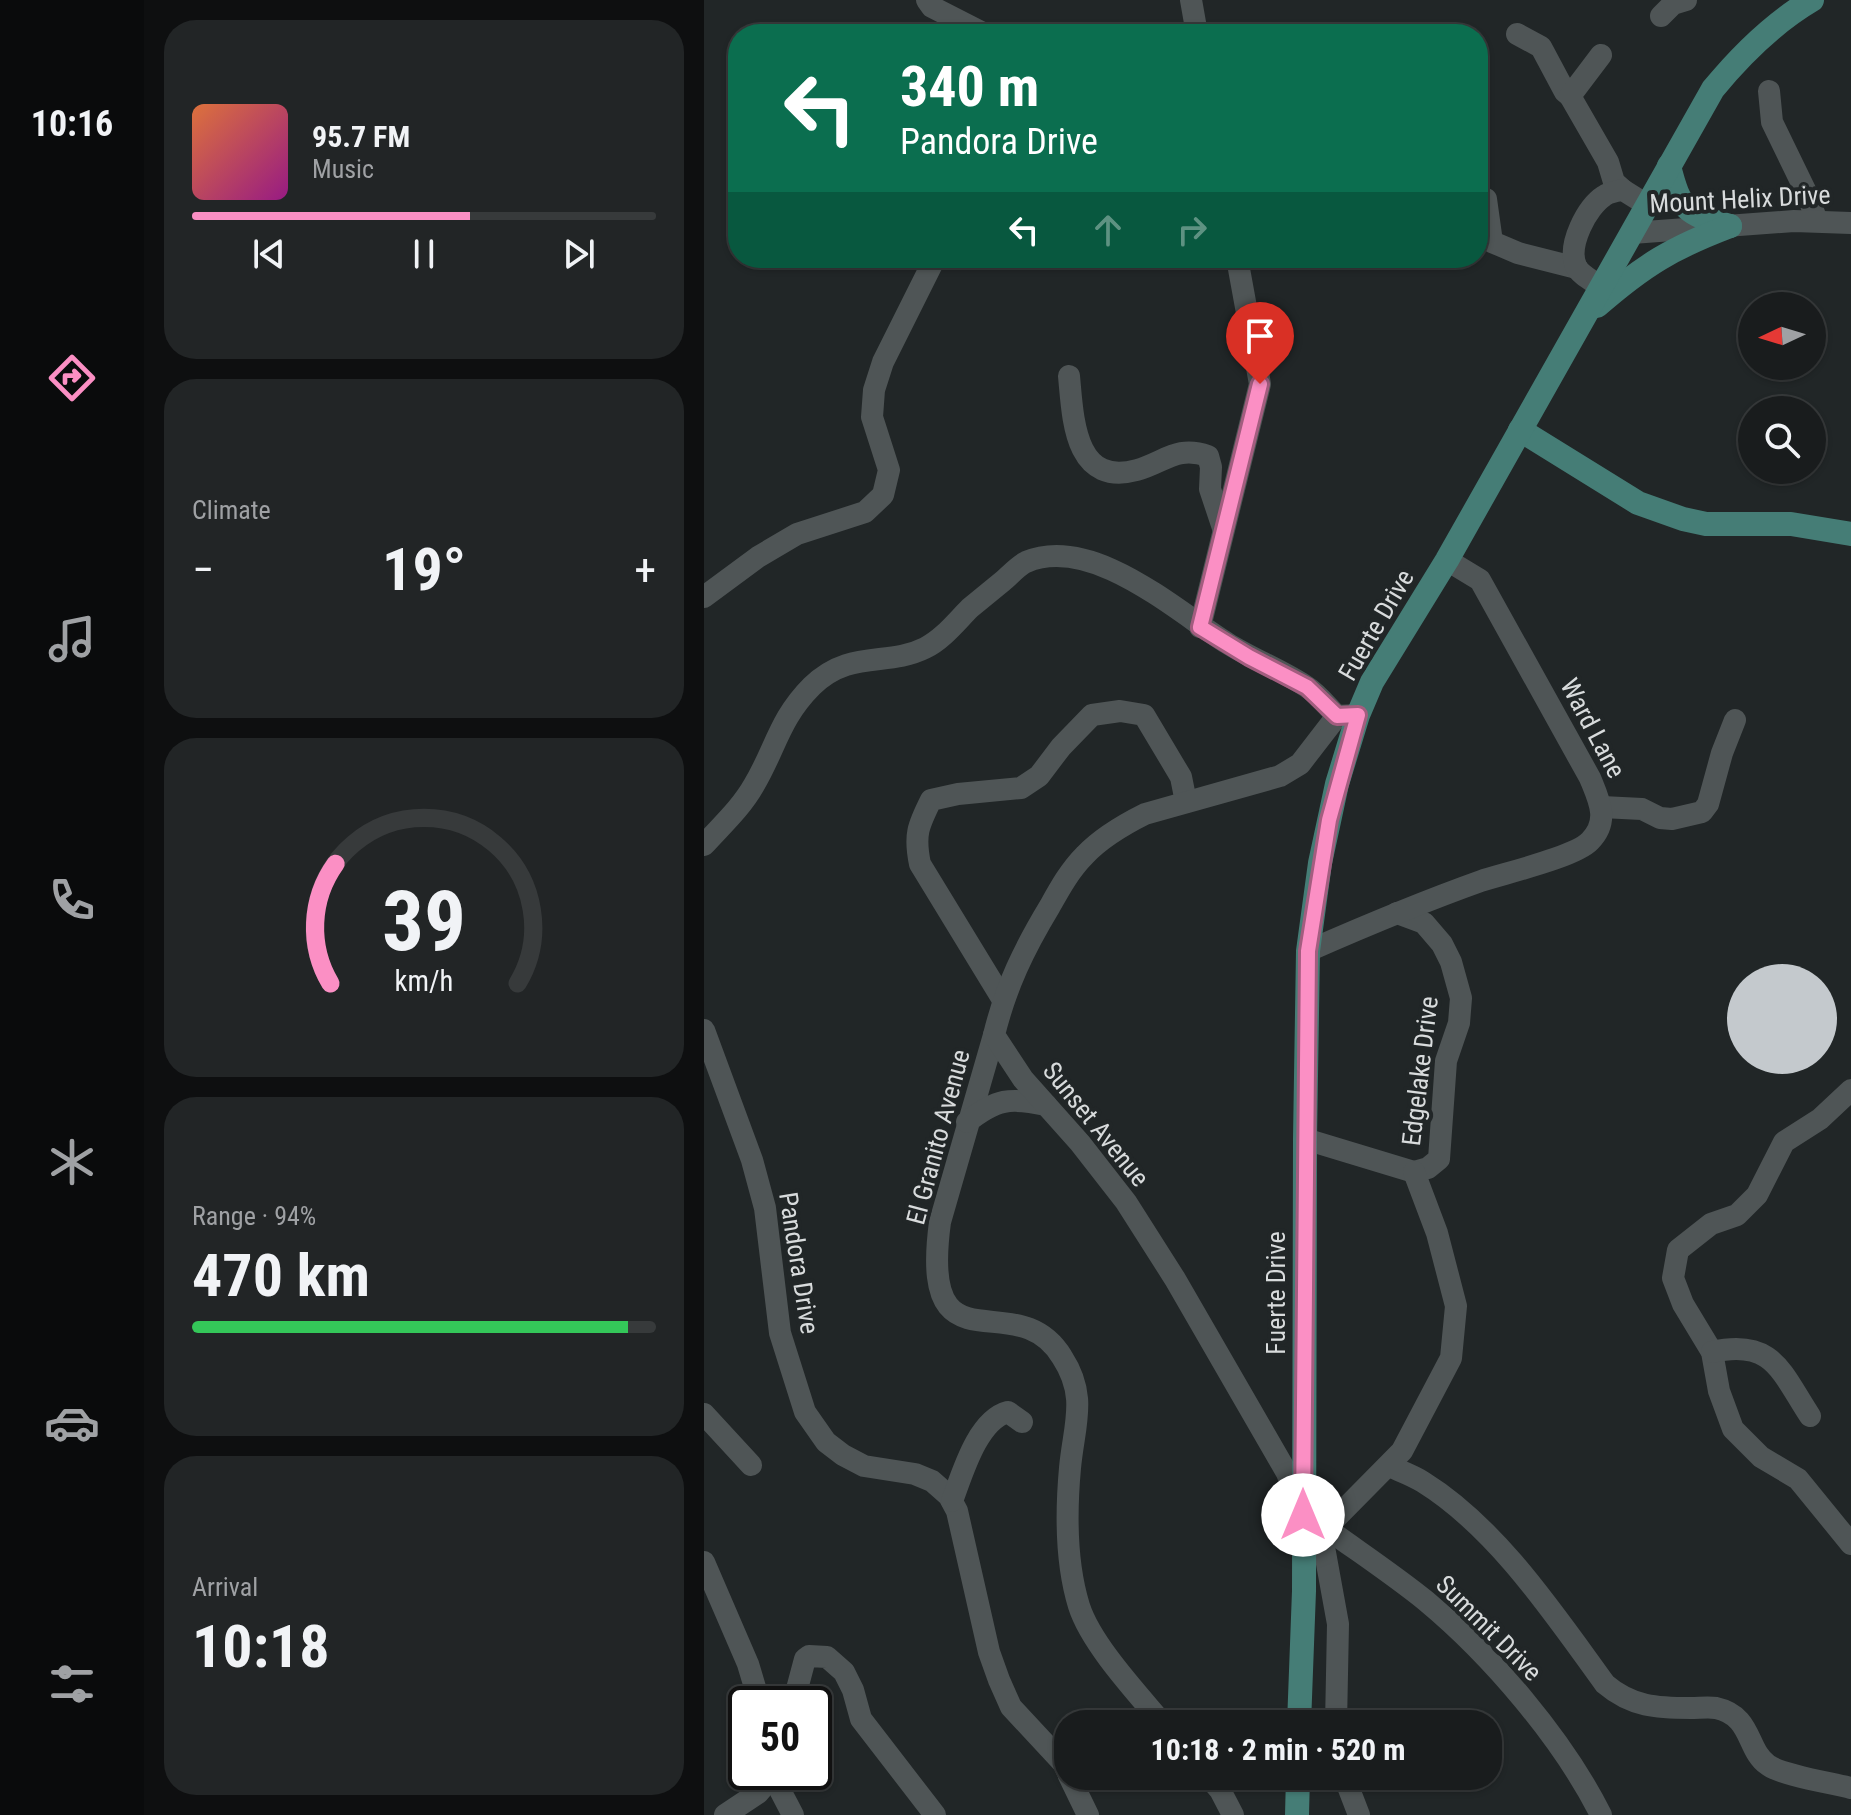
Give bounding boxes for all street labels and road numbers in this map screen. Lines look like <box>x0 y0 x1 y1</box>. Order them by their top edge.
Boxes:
street label: Mount Helix Drive <box>1649 179 1831 219</box>
street label: Fuerte Drive <box>1332 564 1420 686</box>
street label: Ward Lane <box>1554 673 1632 783</box>
street label: Edgelake Drive <box>1396 994 1444 1148</box>
street label: El Granito Avenue <box>900 1046 976 1228</box>
street label: Sunset Avenue <box>1037 1056 1155 1192</box>
street label: Pandora Drive <box>773 1190 825 1336</box>
street label: Fuerte Drive <box>1261 1231 1291 1355</box>
street label: Summit Drive <box>1430 1569 1548 1687</box>

